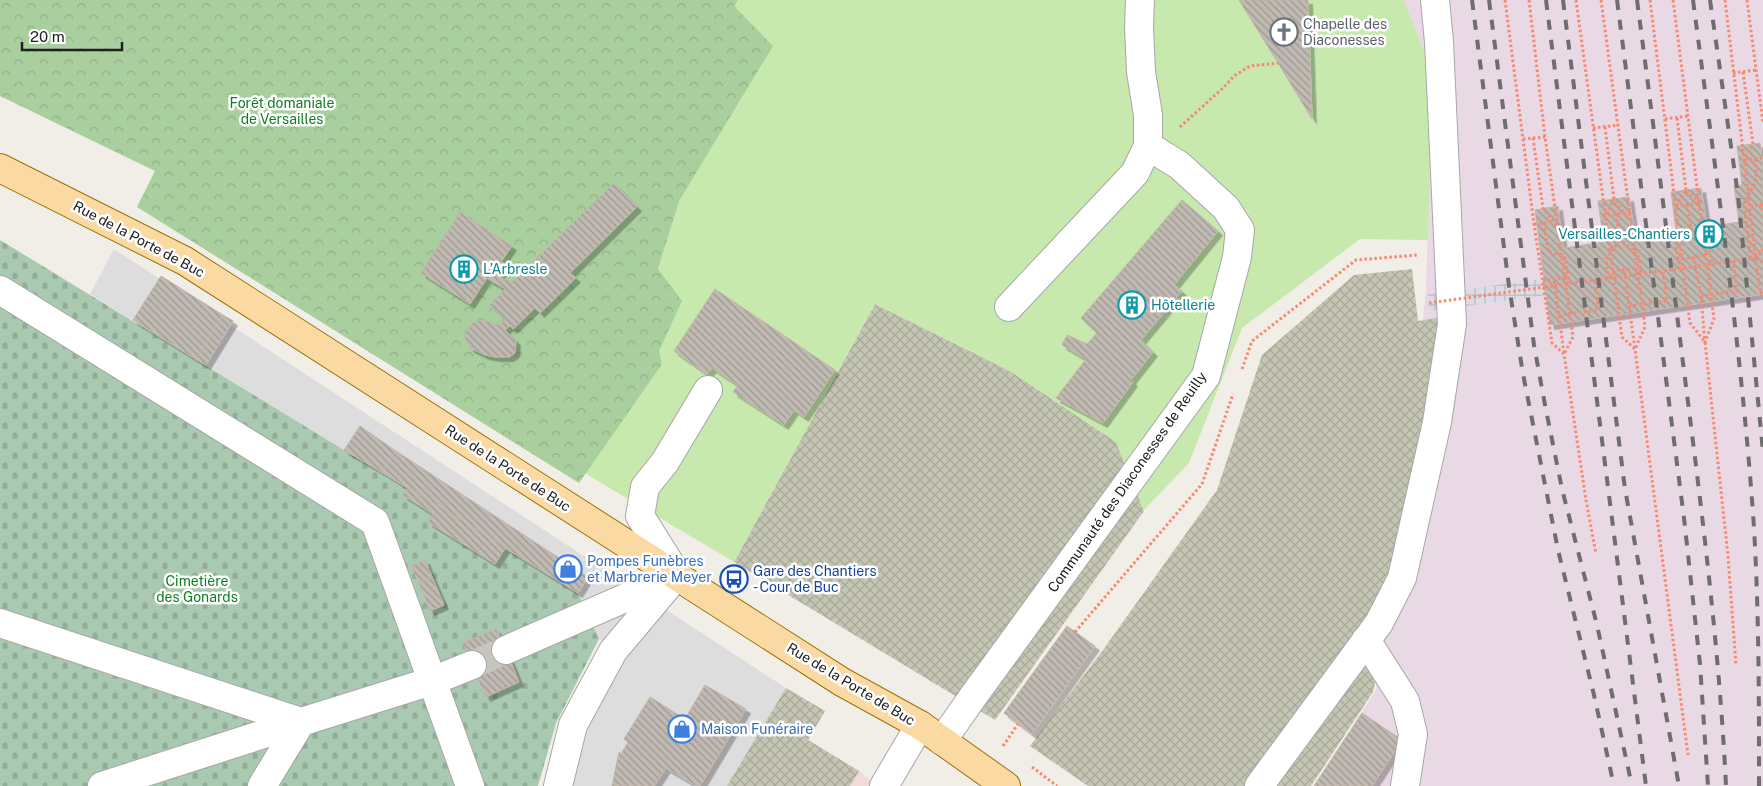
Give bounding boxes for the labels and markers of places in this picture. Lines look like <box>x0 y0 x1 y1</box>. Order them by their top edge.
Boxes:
place label: Chapelle des Diaconesses <box>1303 16 1387 48</box>
church icon: Chapelle des Diaconesses <box>1269 17 1299 47</box>
building icon: Versailles-Chantiers <box>1694 219 1724 249</box>
place label: Versailles-Chantiers <box>1558 226 1690 242</box>
building icon: L’Arbresle <box>449 254 479 284</box>
place label: L’Arbresle <box>483 261 548 277</box>
building icon: Hôtellerie <box>1117 290 1147 320</box>
place label: Hôtellerie <box>1151 297 1215 313</box>
place label: Pompes Funèbres et Marbrerie Meyer <box>587 553 712 585</box>
shop icon: Pompes Funèbres et Marbrerie Meyer <box>553 554 583 584</box>
place label: Gare des Chantiers - Cour de Buc <box>753 563 877 595</box>
bus stop icon: Gare des Chantiers - Cour de Buc <box>719 564 749 594</box>
shop icon: Maison Funéraire <box>667 714 697 744</box>
place label: Maison Funéraire <box>701 721 813 737</box>

